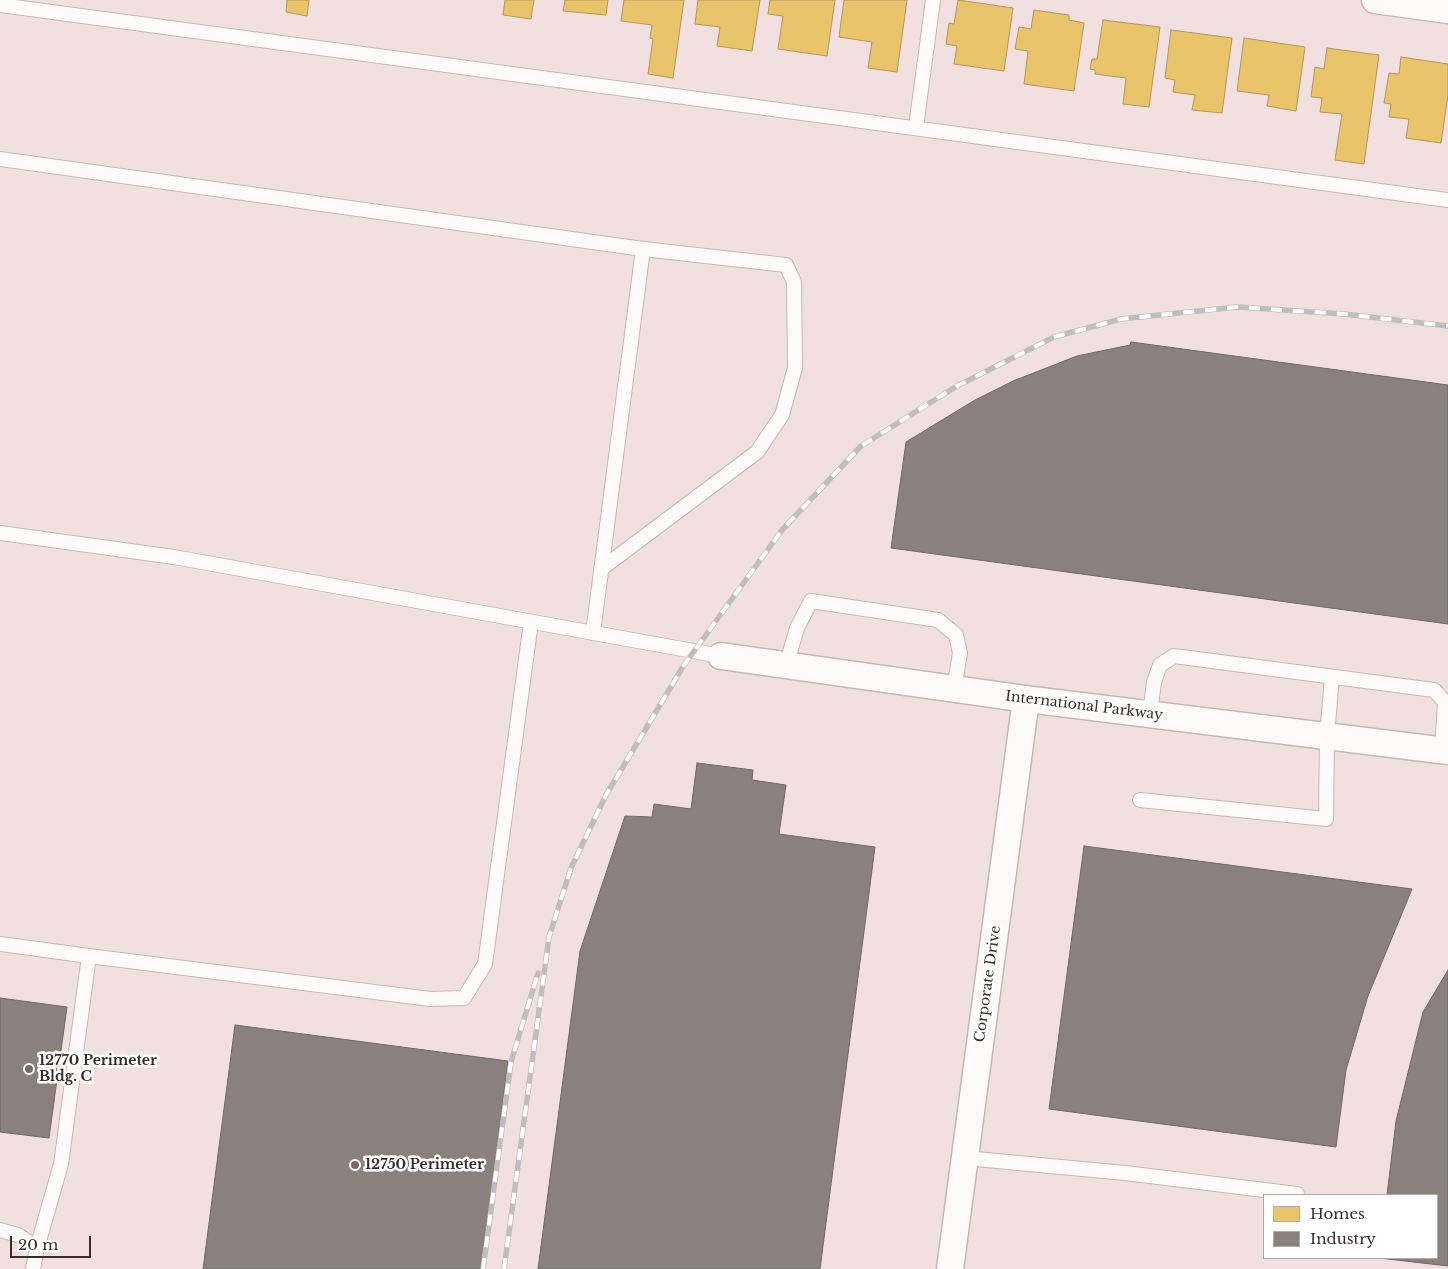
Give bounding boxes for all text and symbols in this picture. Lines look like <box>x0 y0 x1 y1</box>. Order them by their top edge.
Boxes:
street label: International Parkway <box>1004 688 1164 724</box>
street label: Corporate Drive <box>972 925 1004 1043</box>
place label: 12770 Perimeter Bldg. C <box>39 1053 157 1086</box>
marker: 12770 Perimeter Bldg. C <box>23 1063 35 1075</box>
place label: 12750 Perimeter <box>365 1157 484 1173</box>
marker: 12750 Perimeter <box>349 1159 361 1171</box>
legend <box>1263 1194 1438 1259</box>
text: Homes <box>1310 1204 1365 1223</box>
scale bar <box>12 1226 94 1258</box>
text: Industry <box>1310 1229 1376 1248</box>
text: 20 m <box>18 1235 58 1254</box>

